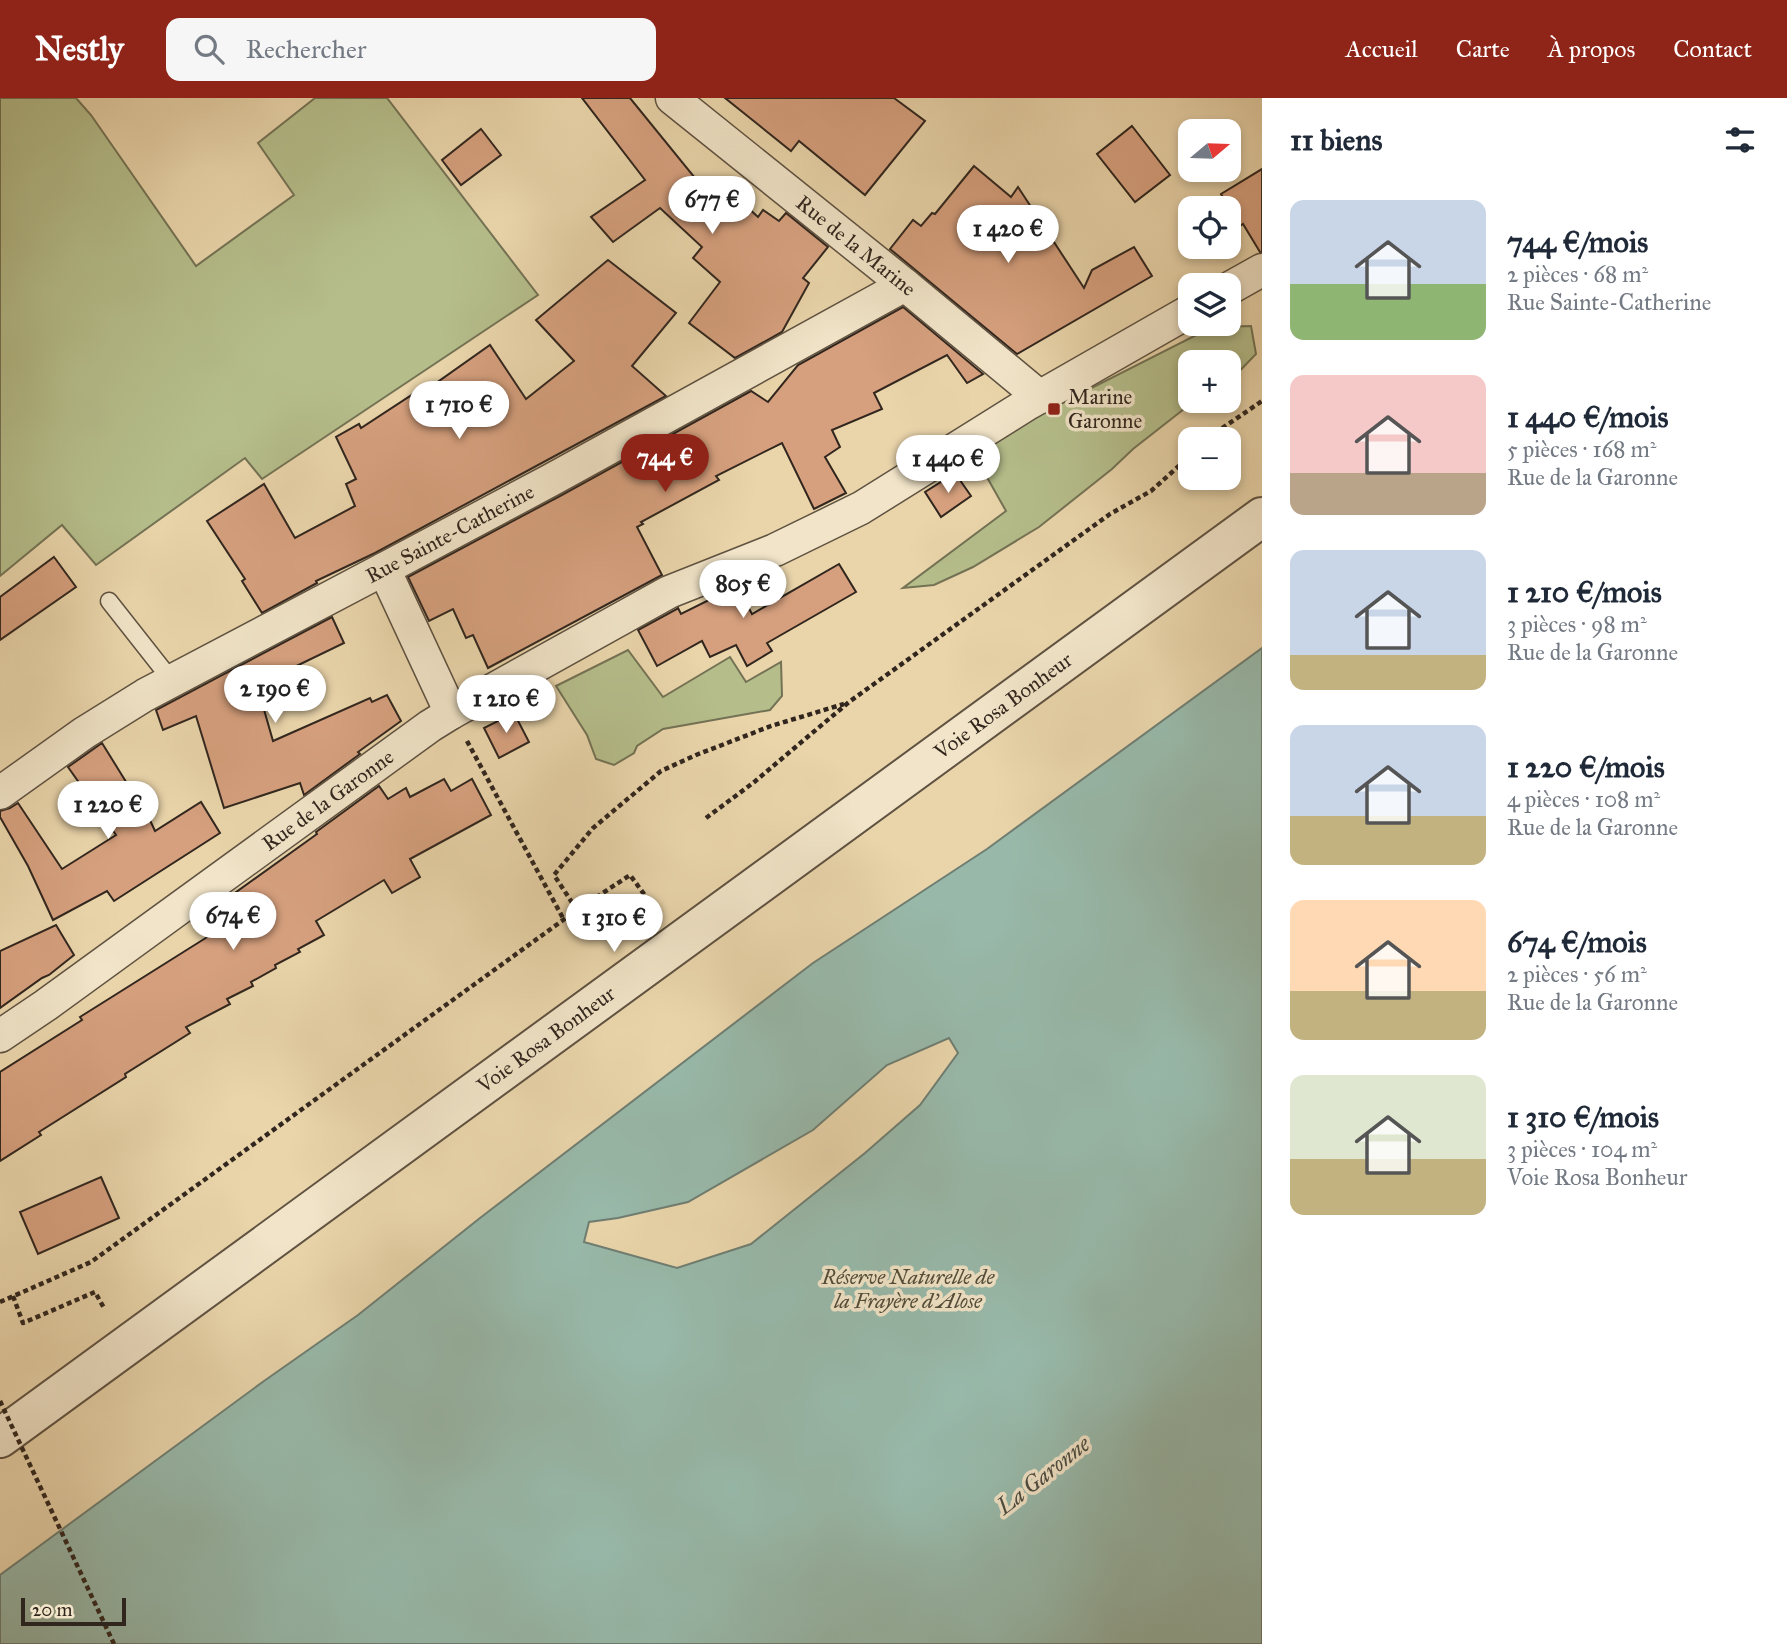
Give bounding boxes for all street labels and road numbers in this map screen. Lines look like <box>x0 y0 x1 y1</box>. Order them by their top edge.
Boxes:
street label: Rue de la Marine <box>791 190 921 302</box>
street label: Rue Sainte-Catherine <box>361 478 539 589</box>
street label: Voie Rosa Bonheur <box>928 647 1078 765</box>
street label: Rue de la Garonne <box>257 744 399 857</box>
street label: Voie Rosa Bonheur <box>471 980 620 1099</box>

